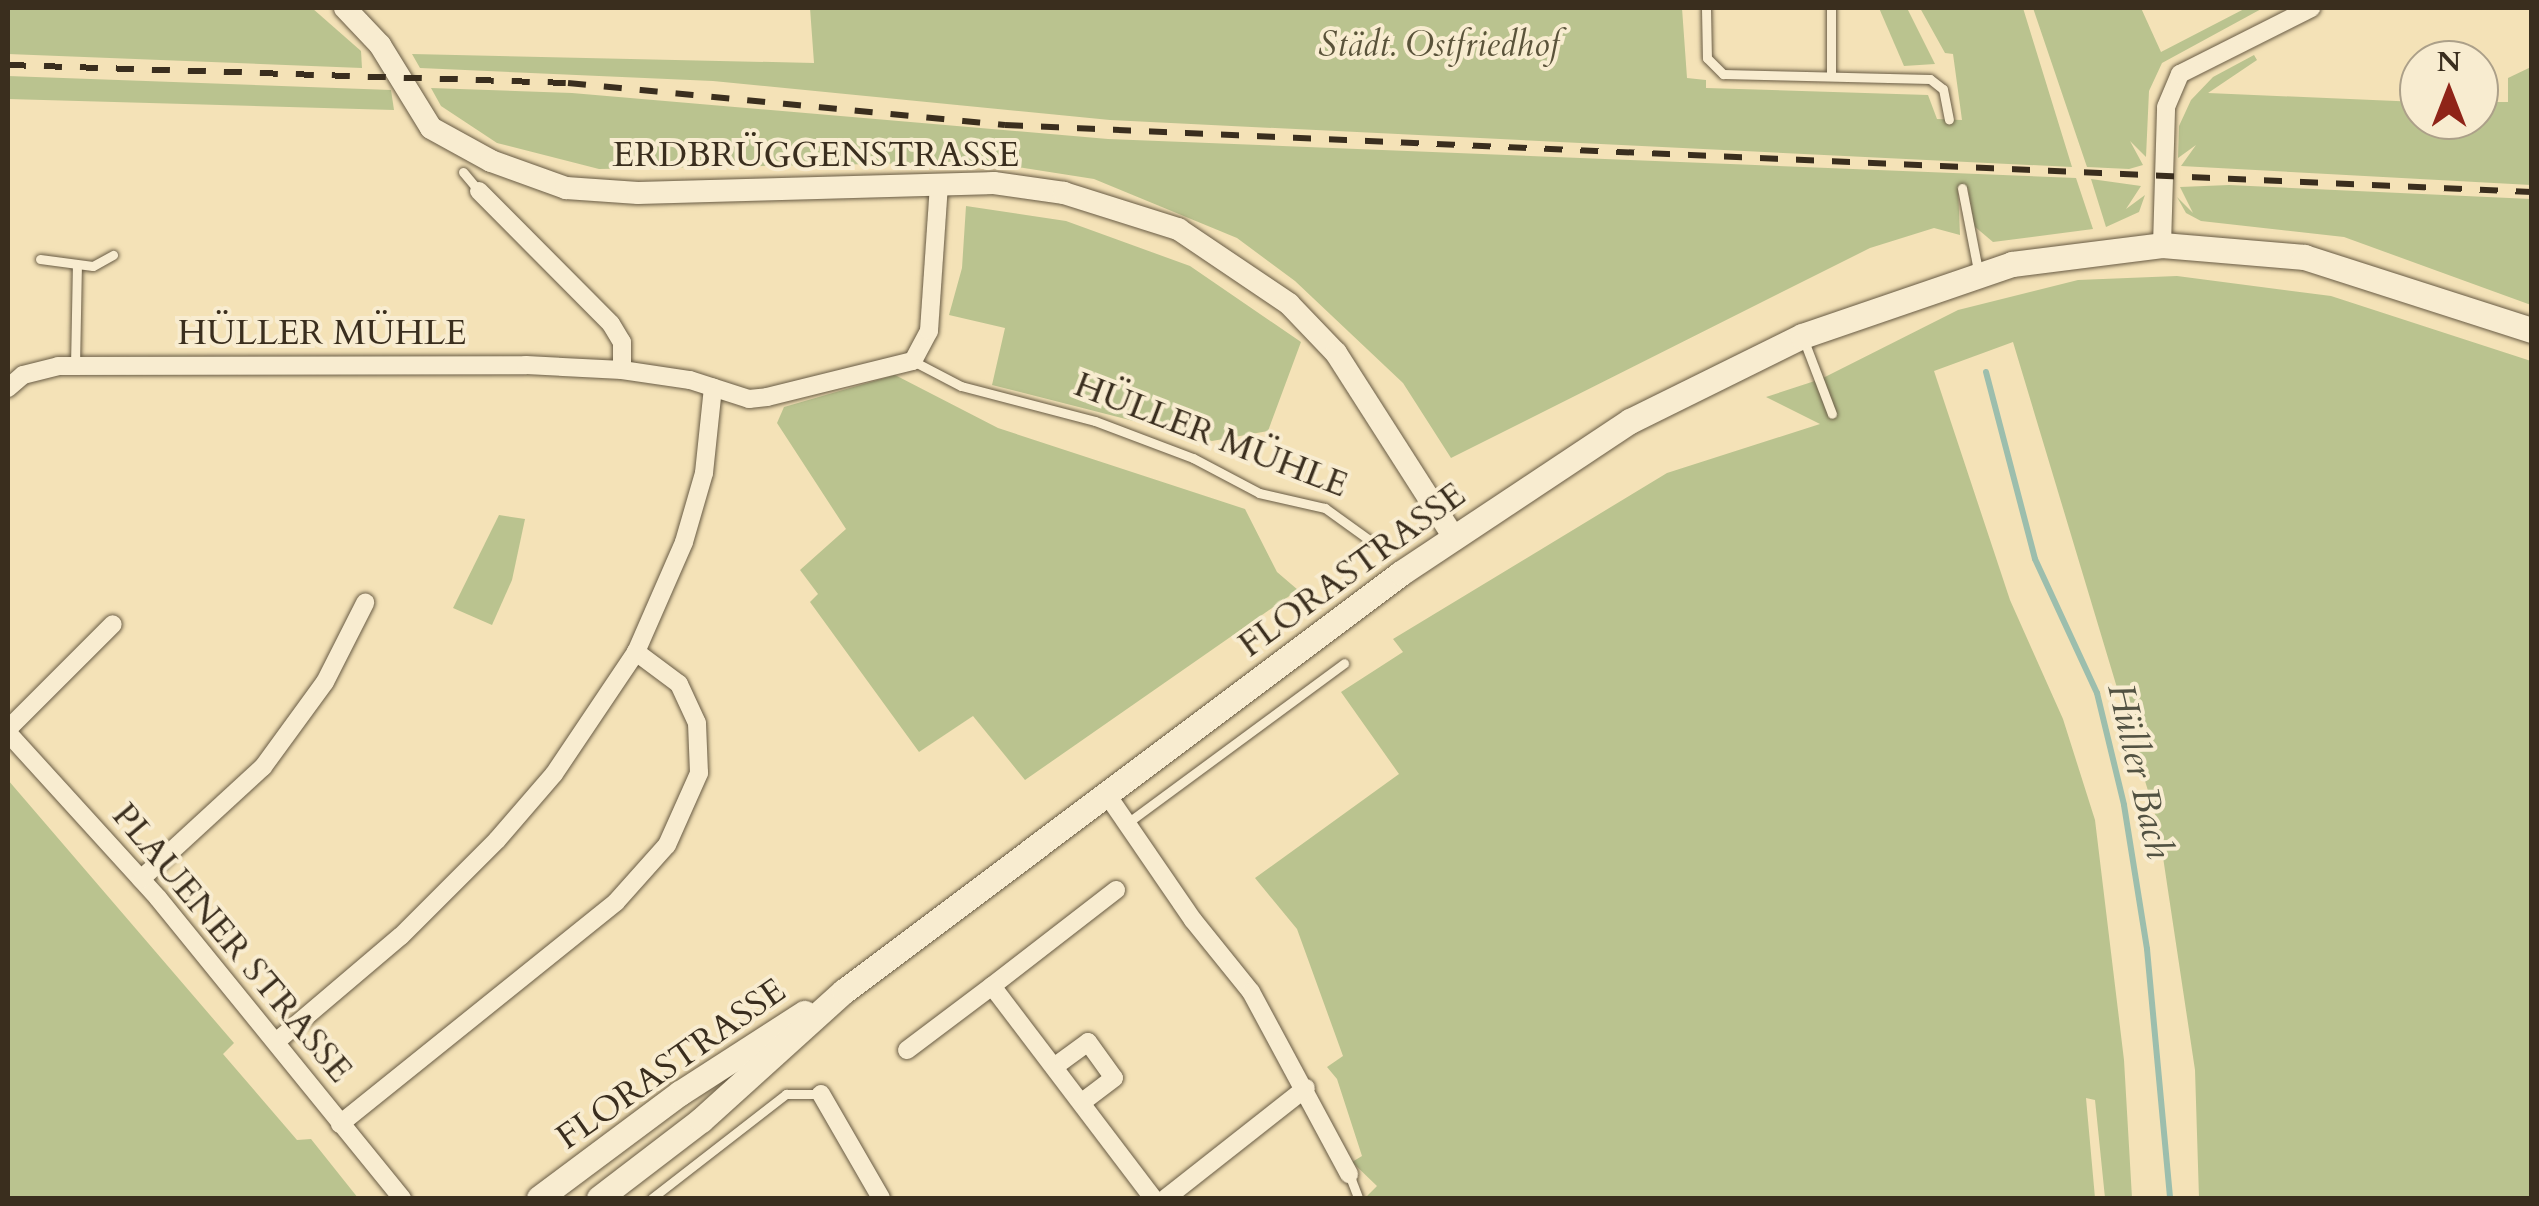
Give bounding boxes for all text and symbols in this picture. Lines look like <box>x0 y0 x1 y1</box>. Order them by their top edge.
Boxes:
park label: Städt. Ostfriedhof <box>1318 24 1560 66</box>
north arrow <box>2399 40 2499 140</box>
text: N <box>2437 43 2461 81</box>
street label: ERDBRÜGGENSTRASSE <box>613 134 1019 176</box>
street label: HÜLLER MÜHLE <box>177 312 467 354</box>
street label: HÜLLER MÜHLE <box>1069 364 1353 506</box>
street label: FLORASTRASSE <box>1231 474 1473 666</box>
water label: Hüller Bach <box>2097 679 2181 863</box>
street label: PLAUENER STRASSE <box>103 795 361 1091</box>
street label: FLORASTRASSE <box>549 969 793 1159</box>

